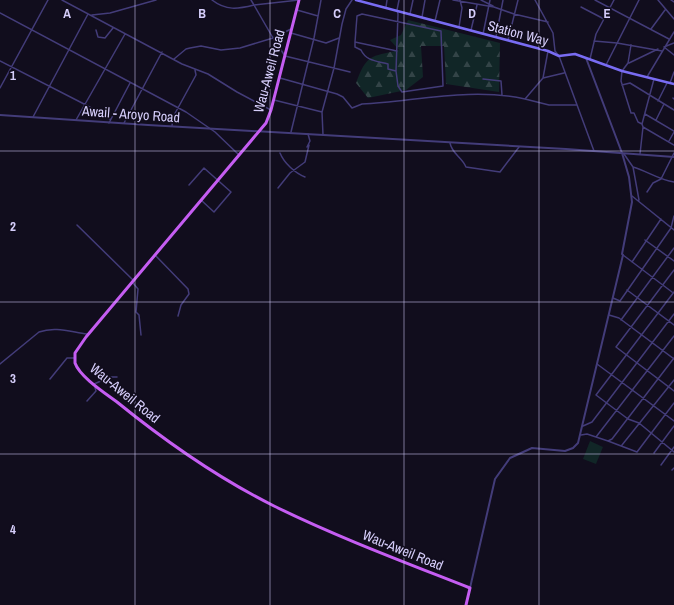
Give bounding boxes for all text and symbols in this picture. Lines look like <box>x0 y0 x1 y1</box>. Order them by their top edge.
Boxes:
text: A <box>63 5 71 22</box>
text: B <box>198 5 206 22</box>
text: C <box>333 5 341 22</box>
text: D <box>468 5 476 22</box>
text: E <box>603 5 611 22</box>
street label: Station Way <box>486 16 551 50</box>
street label: Wau-Aweil Road <box>249 27 289 115</box>
text: 1 <box>10 67 16 84</box>
street label: Awail - Aroyo Road <box>80 102 181 126</box>
text: 2 <box>10 218 16 235</box>
street label: Wau-Aweil Road <box>86 359 164 427</box>
text: 3 <box>10 370 16 387</box>
text: 4 <box>10 521 16 538</box>
street label: Wau-Aweil Road <box>360 526 446 574</box>

